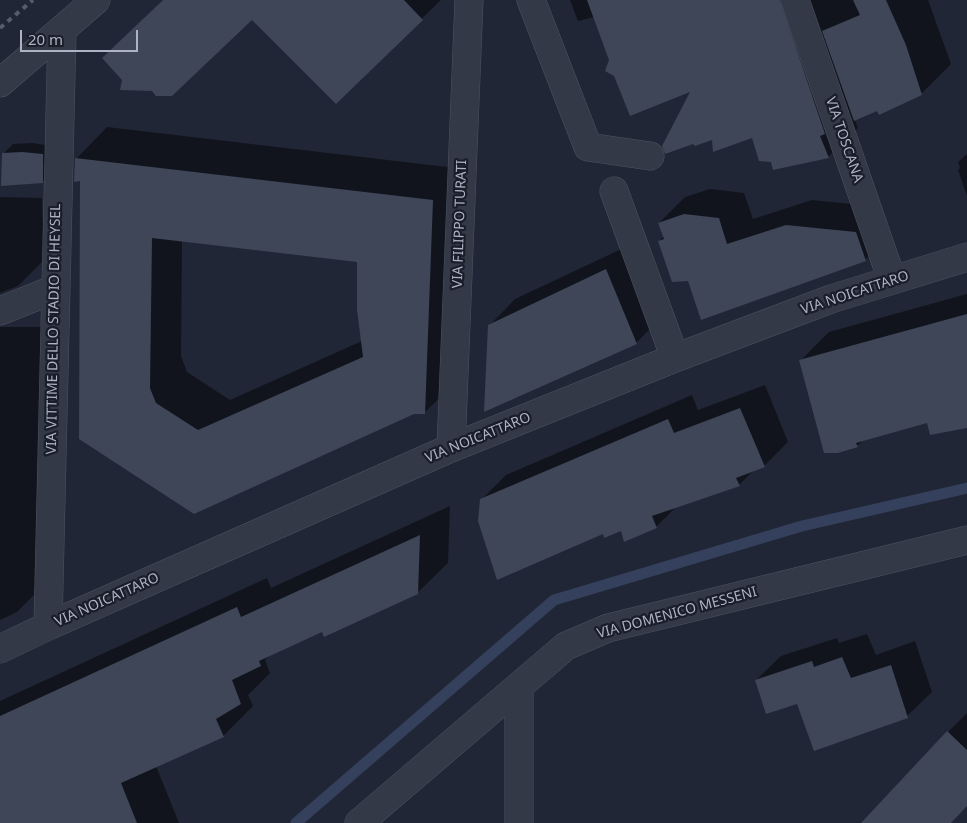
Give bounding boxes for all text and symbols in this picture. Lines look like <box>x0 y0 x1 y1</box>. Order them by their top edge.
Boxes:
scale bar <box>22 20 140 52</box>
text: 20 m <box>28 29 63 49</box>
street label: VIA TOSCANA <box>822 95 866 185</box>
street label: VIA FILIPPO TURATI <box>449 159 471 289</box>
street label: VIA VITTIME DELLO STADIO DI HEYSEL <box>43 203 65 455</box>
street label: VIA NOICATTARO <box>799 268 911 318</box>
street label: VIA NOICATTARO <box>423 409 533 467</box>
street label: VIA NOICATTARO <box>52 569 162 631</box>
street label: VIA DOMENICO MESSENI <box>595 584 759 642</box>

